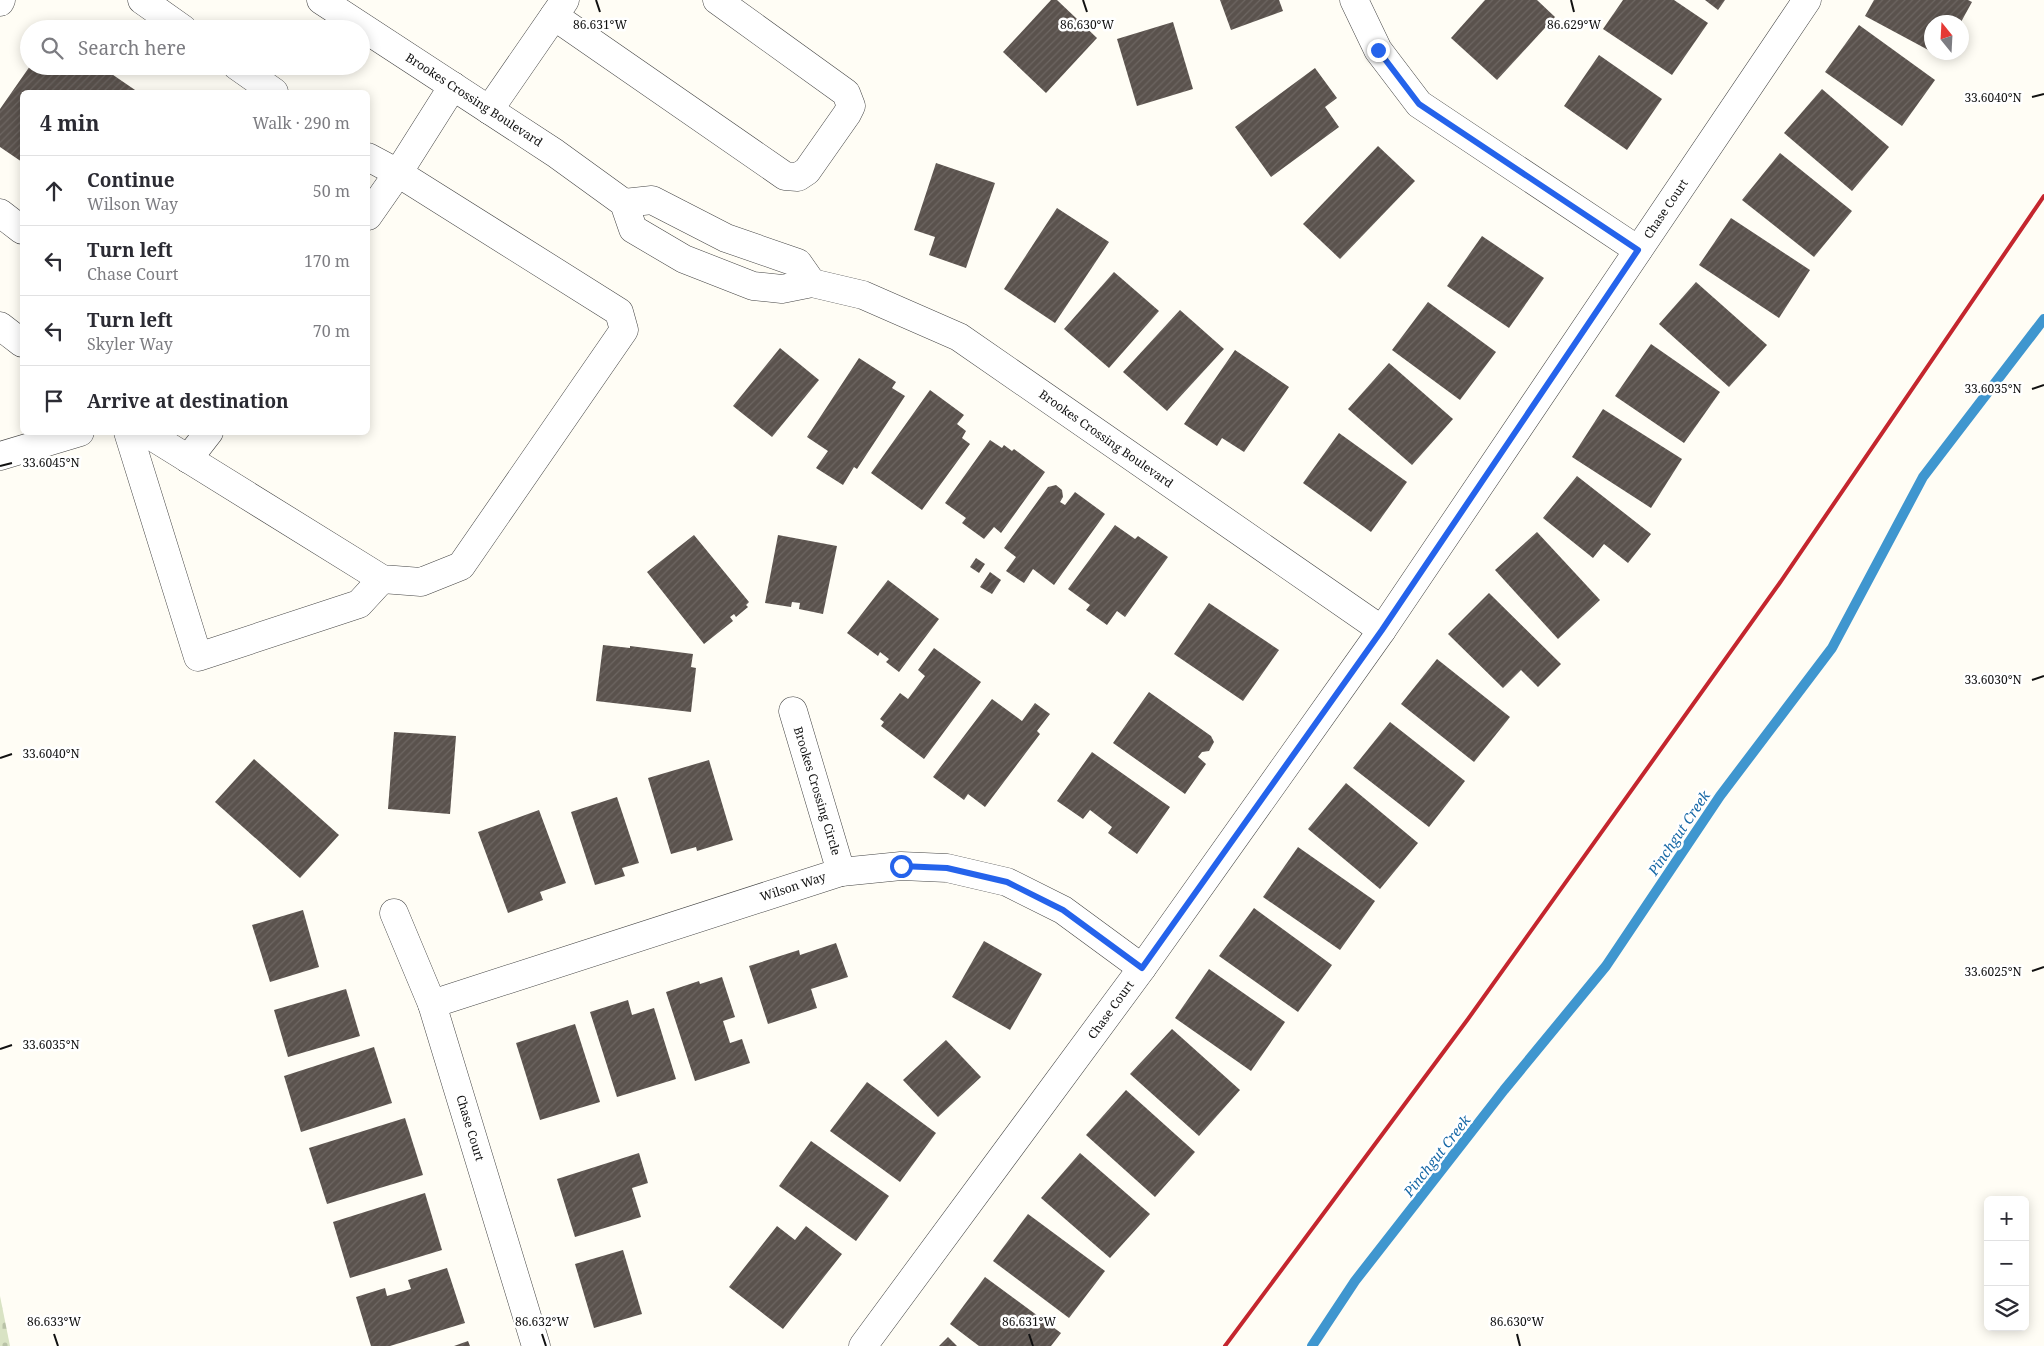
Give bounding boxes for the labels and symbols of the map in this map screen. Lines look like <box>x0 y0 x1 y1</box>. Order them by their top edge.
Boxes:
north arrow <box>1924 15 1969 60</box>
text: 86.631°W <box>573 16 627 33</box>
text: 86.630°W <box>1060 16 1114 33</box>
text: 86.629°W <box>1547 16 1601 33</box>
route end <box>1367 39 1390 62</box>
street label: Brookes Crossing Boulevard <box>402 49 547 151</box>
text: 33.6040°N <box>1964 89 2022 106</box>
street label: Chase Court <box>1639 176 1692 242</box>
text: 33.6035°N <box>1964 380 2022 397</box>
street label: Brookes Crossing Boulevard <box>1036 386 1177 492</box>
text: 33.6045°N <box>22 454 80 471</box>
text: 33.6030°N <box>1964 671 2022 688</box>
street label: Brookes Crossing Circle <box>790 724 845 857</box>
text: 33.6040°N <box>22 745 80 762</box>
water label: Pinchgut Creek <box>1643 786 1715 880</box>
route start <box>890 855 913 878</box>
street label: Wilson Way <box>758 868 828 905</box>
text: 33.6025°N <box>1964 963 2022 980</box>
street label: Chase Court <box>1084 977 1138 1042</box>
text: 33.6035°N <box>22 1036 80 1053</box>
street label: Chase Court <box>452 1093 489 1163</box>
water label: Pinchgut Creek <box>1398 1110 1475 1201</box>
text: 86.633°W <box>27 1313 81 1330</box>
text: 86.632°W <box>515 1313 569 1330</box>
text: 86.631°W <box>1002 1313 1056 1330</box>
text: 86.630°W <box>1490 1313 1544 1330</box>

